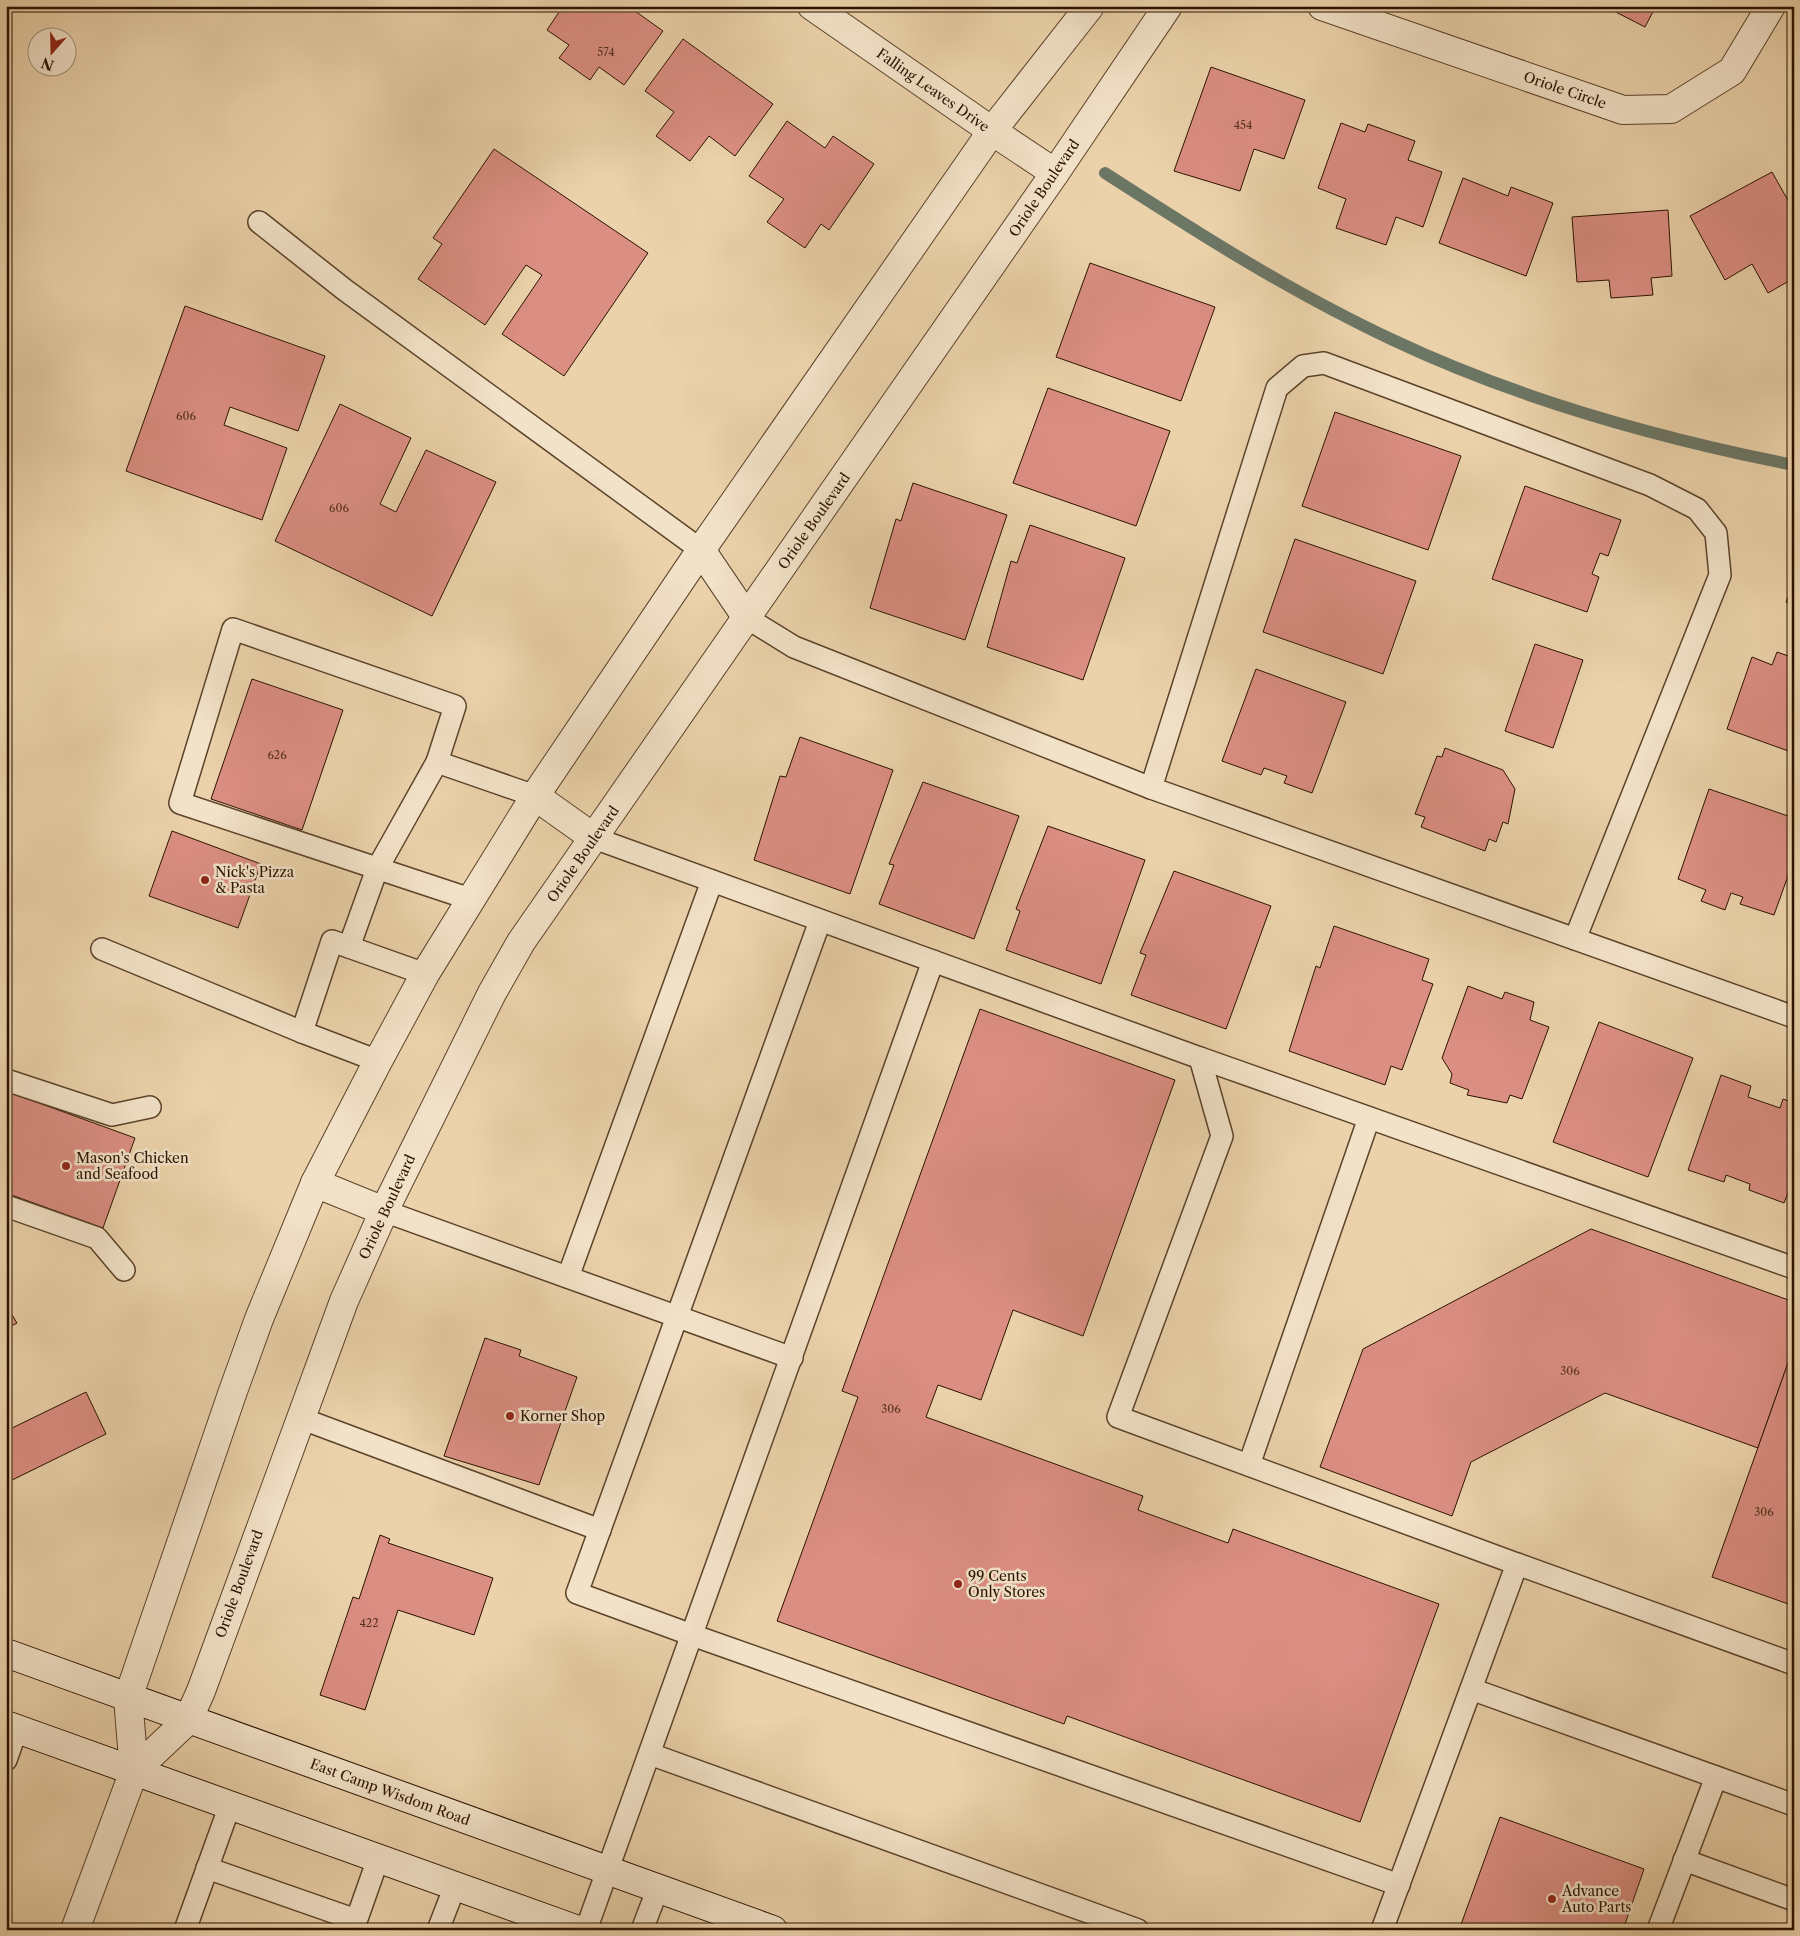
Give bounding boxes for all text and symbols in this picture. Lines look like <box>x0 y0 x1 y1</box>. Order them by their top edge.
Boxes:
north arrow <box>28 28 78 78</box>
street label: Falling Leaves Drive <box>873 44 993 136</box>
house number: 574 <box>597 45 615 59</box>
text: N <box>39 54 56 75</box>
street label: Oriole Circle <box>1521 67 1609 113</box>
house number: 454 <box>1234 118 1252 132</box>
street label: Oriole Boulevard <box>1005 135 1083 240</box>
house number: 606 <box>176 409 196 423</box>
street label: Oriole Boulevard <box>774 469 854 573</box>
house number: 606 <box>329 501 349 515</box>
house number: 626 <box>267 748 287 762</box>
street label: Oriole Boulevard <box>543 802 623 906</box>
place label: Nick's Pizza & Pasta <box>215 863 295 897</box>
marker: Nick's Pizza & Pasta <box>199 874 211 886</box>
place label: Mason's Chicken and Seafood <box>76 1149 189 1183</box>
street label: Oriole Boulevard <box>355 1151 419 1262</box>
marker: Mason's Chicken and Seafood <box>60 1160 72 1172</box>
house number: 306 <box>1560 1364 1580 1378</box>
house number: 306 <box>881 1402 901 1416</box>
place label: Korner Shop <box>520 1407 605 1425</box>
marker: Korner Shop <box>504 1410 516 1422</box>
house number: 306 <box>1754 1505 1774 1519</box>
street label: Oriole Boulevard <box>211 1527 267 1640</box>
place label: 99 Cents Only Stores <box>968 1567 1045 1601</box>
marker: 99 Cents Only Stores <box>952 1578 964 1590</box>
house number: 422 <box>359 1616 379 1630</box>
street label: East Camp Wisdom Road <box>308 1755 473 1830</box>
place label: Advance Auto Parts <box>1561 1882 1631 1916</box>
marker: Advance Auto Parts <box>1546 1893 1558 1905</box>

